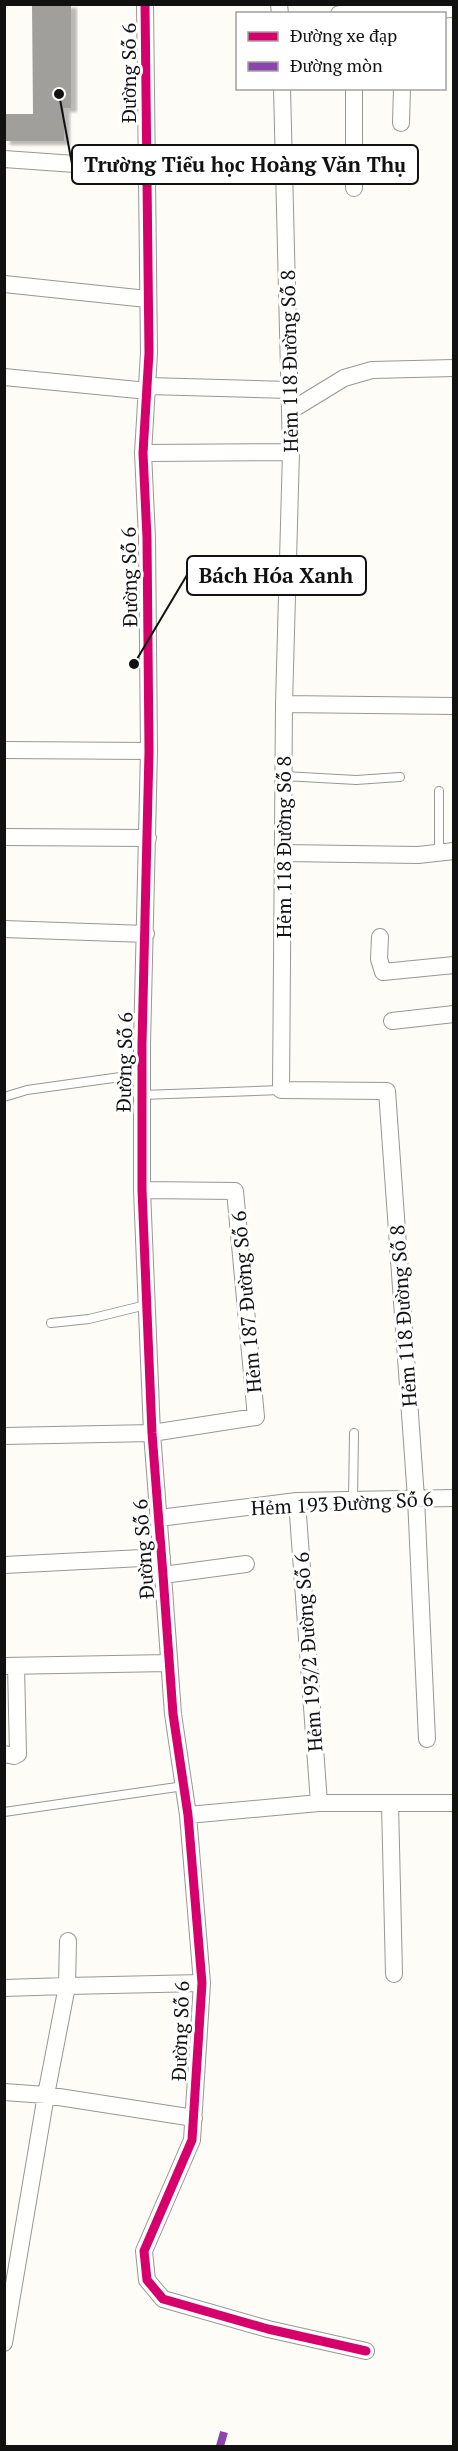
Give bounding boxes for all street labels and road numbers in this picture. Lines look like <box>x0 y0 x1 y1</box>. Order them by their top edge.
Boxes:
street label: Đường Số 6 <box>115 23 142 123</box>
street label: Hẻm 118 Đường Số 8 <box>274 269 304 453</box>
street label: Đường Số 6 <box>115 526 143 627</box>
street label: Hẻm 118 Đường Số 8 <box>270 756 297 938</box>
street label: Đường Số 6 <box>110 1011 138 1112</box>
street label: Hẻm 187 Đường Số 6 <box>225 1210 267 1394</box>
street label: Hẻm 118 Đường Số 8 <box>383 1224 423 1408</box>
street label: Hẻm 193 Đường Số 6 <box>250 1485 434 1521</box>
street label: Đường Số 6 <box>126 1498 160 1600</box>
street label: Hẻm 193/2 Đường Số 6 <box>288 1551 328 1753</box>
street label: Đường Số 6 <box>165 1980 195 2082</box>

